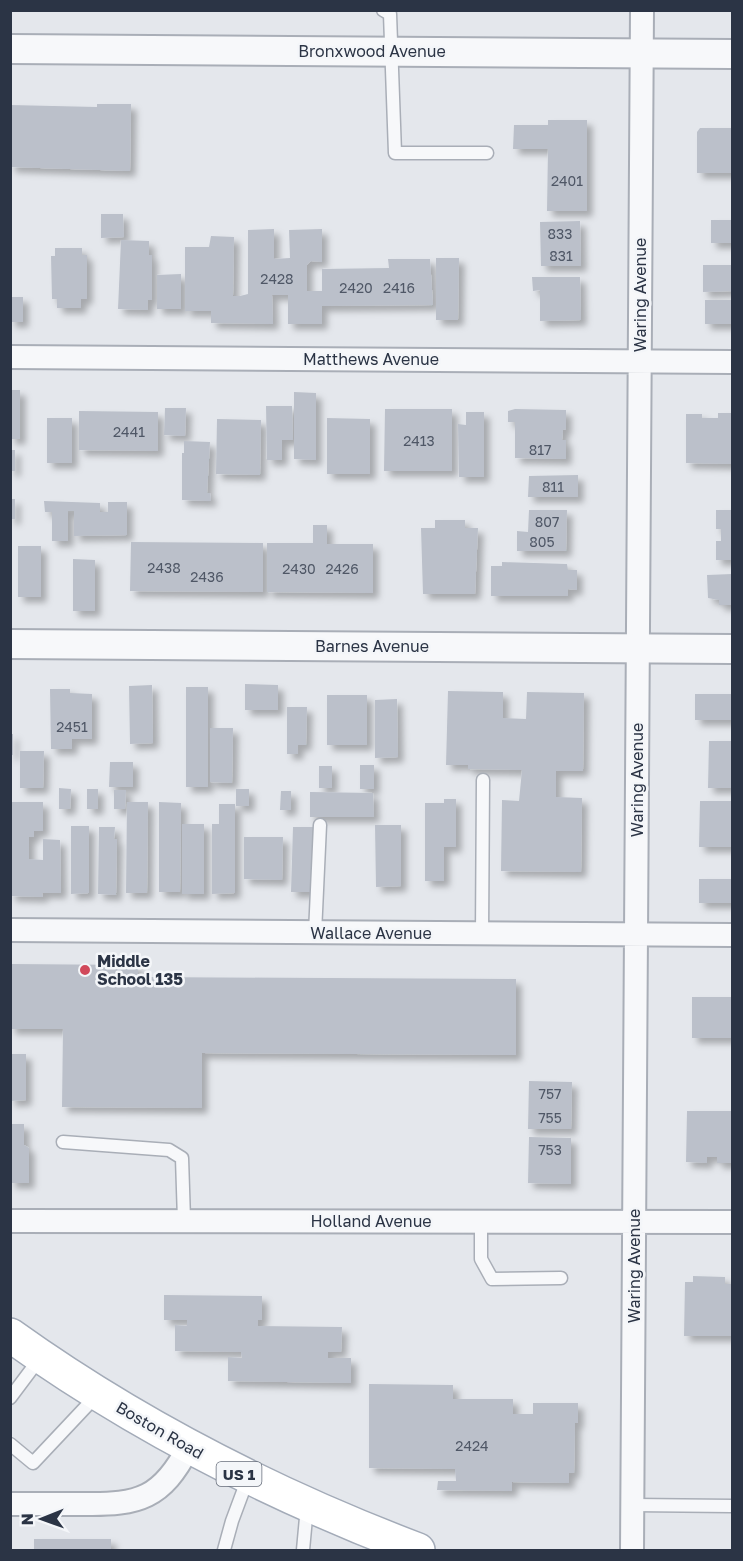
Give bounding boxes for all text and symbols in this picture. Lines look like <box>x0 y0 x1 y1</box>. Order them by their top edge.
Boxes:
street label: Bronxwood Avenue <box>298 41 446 61</box>
house number: 2401 <box>551 172 583 189</box>
house number: 833 <box>548 225 572 242</box>
street label: Waring Avenue <box>630 238 650 352</box>
house number: 831 <box>549 247 573 264</box>
house number: 2428 <box>260 270 294 287</box>
house number: 2420 <box>339 279 373 296</box>
house number: 2416 <box>383 279 415 296</box>
street label: Matthews Avenue <box>303 349 439 369</box>
house number: 2441 <box>113 423 145 440</box>
house number: 2413 <box>403 432 435 449</box>
house number: 817 <box>529 441 551 458</box>
house number: 811 <box>542 478 564 495</box>
house number: 807 <box>535 513 559 530</box>
house number: 805 <box>529 533 555 550</box>
house number: 2438 <box>147 559 181 576</box>
house number: 2430 <box>282 560 316 577</box>
house number: 2426 <box>325 560 359 577</box>
house number: 2436 <box>190 568 224 585</box>
street label: Barnes Avenue <box>315 636 429 656</box>
house number: 2451 <box>56 718 88 735</box>
street label: Waring Avenue <box>627 723 647 837</box>
street label: Wallace Avenue <box>310 923 432 943</box>
place label: Middle School 135 <box>97 951 183 989</box>
marker: Middle School 135 <box>78 963 92 977</box>
house number: 757 <box>539 1085 561 1102</box>
house number: 755 <box>538 1109 562 1126</box>
house number: 753 <box>538 1141 562 1158</box>
street label: Waring Avenue <box>624 1209 644 1323</box>
street label: Holland Avenue <box>310 1211 432 1231</box>
street label: Boston Road <box>113 1397 207 1463</box>
house number: 2424 <box>455 1437 489 1454</box>
road number: US 1 <box>216 1462 262 1486</box>
north arrow <box>12 1489 72 1549</box>
text: N <box>17 1513 37 1526</box>

